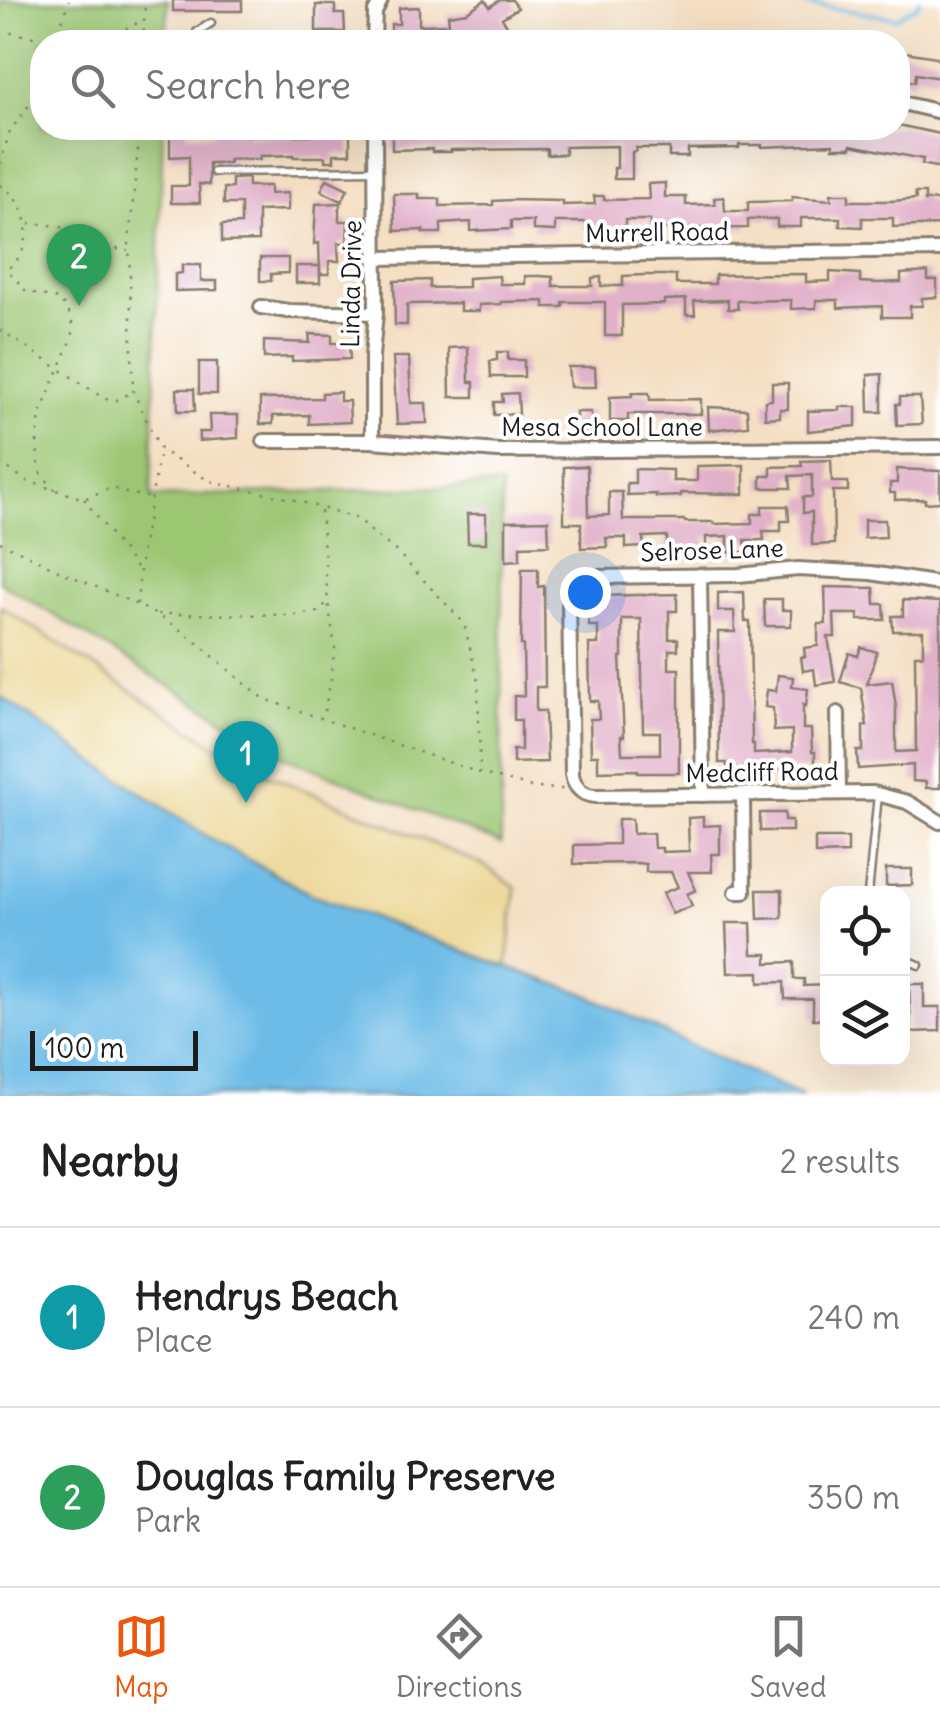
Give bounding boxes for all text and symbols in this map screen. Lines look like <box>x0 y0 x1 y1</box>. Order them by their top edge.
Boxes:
search box <box>30 30 910 140</box>
icon: search <box>65 58 120 113</box>
text: Search here <box>145 62 351 109</box>
street label: Murrell Road <box>585 215 729 249</box>
street label: Linda Drive <box>334 220 368 348</box>
pin: 2 <box>46 224 112 306</box>
street label: Mesa School Lane <box>501 411 703 443</box>
street label: Selrose Lane <box>640 532 784 568</box>
your location <box>560 567 611 618</box>
pin: 1 <box>214 720 278 803</box>
street label: Medcliff Road <box>685 755 839 789</box>
map controls <box>820 886 910 1066</box>
button: locate <box>820 886 910 976</box>
button: layers <box>820 976 910 1066</box>
scale bar <box>30 1026 198 1070</box>
text: 100 m <box>45 1030 124 1066</box>
text: Nearby <box>40 1135 179 1187</box>
text: 2 results <box>780 1141 900 1182</box>
text: Hendrys Beach <box>135 1273 398 1320</box>
text: 1 <box>66 1297 79 1338</box>
text: 240 m <box>808 1297 900 1338</box>
text: Place <box>135 1320 212 1361</box>
text: Douglas Family Preserve <box>135 1453 555 1500</box>
text: 2 <box>64 1477 81 1518</box>
text: 350 m <box>807 1477 900 1518</box>
text: Park <box>135 1500 201 1541</box>
tab: Map <box>114 1609 169 1705</box>
tab: Directions <box>396 1609 522 1705</box>
tab: Saved <box>750 1609 826 1705</box>

